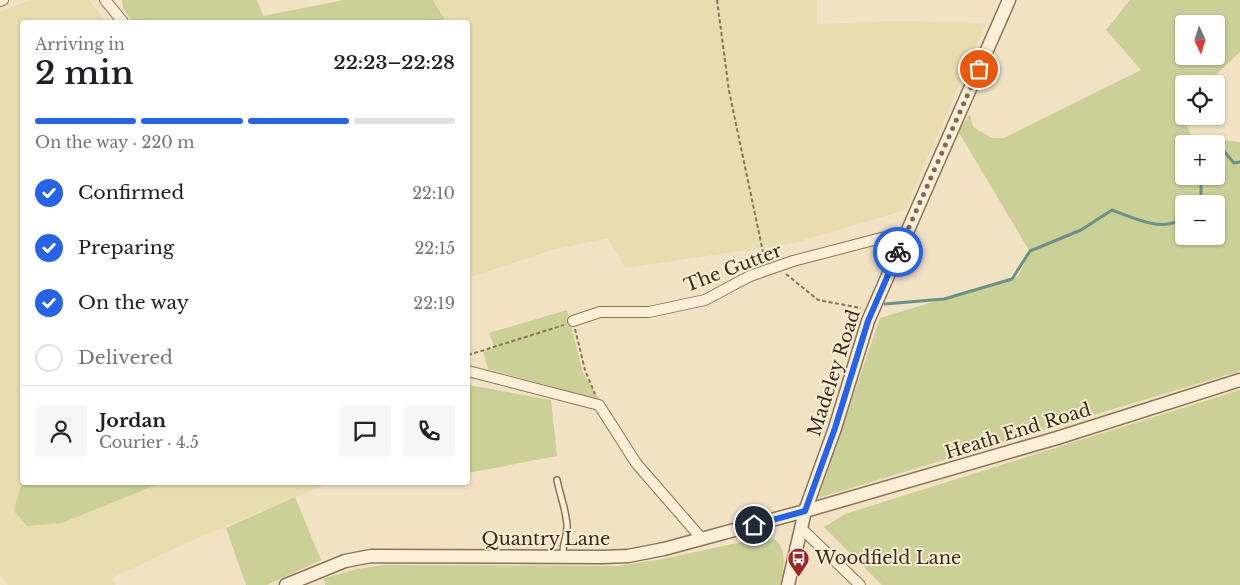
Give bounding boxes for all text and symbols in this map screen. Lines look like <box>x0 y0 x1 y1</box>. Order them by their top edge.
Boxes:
north arrow <box>1175 15 1225 65</box>
map controls <box>1175 15 1225 245</box>
text: Arriving in <box>35 34 125 54</box>
pin <box>958 48 1000 90</box>
text: 22:23–22:28 <box>334 51 455 74</box>
text: 2 min <box>35 53 134 93</box>
icon: bag <box>965 55 993 83</box>
button: locate <box>1175 75 1225 125</box>
text: On the way · 220 m <box>35 132 195 152</box>
button: + <box>1175 135 1225 185</box>
icon: check <box>35 179 63 207</box>
text: Confirmed <box>78 181 184 204</box>
text: 22:10 <box>412 183 455 203</box>
button: − <box>1175 195 1225 245</box>
courier <box>873 227 923 277</box>
icon: check <box>35 234 63 262</box>
text: Preparing <box>78 236 174 259</box>
text: 22:15 <box>415 238 455 258</box>
icon: bike <box>884 238 912 266</box>
street label: The Gutter <box>681 239 785 297</box>
icon: check <box>35 289 63 317</box>
text: On the way <box>78 291 189 314</box>
text: 22:19 <box>413 293 455 313</box>
street label: Madeley Road <box>803 307 865 439</box>
text: Delivered <box>78 346 173 369</box>
street label: Heath End Road <box>942 398 1094 464</box>
button: person <box>35 405 87 457</box>
button: chat <box>339 405 391 457</box>
button: phone <box>403 405 455 457</box>
text: Jordan <box>99 409 166 432</box>
text: Courier · 4.5 <box>99 432 199 452</box>
pin <box>733 504 775 546</box>
icon: home <box>740 511 768 539</box>
street label: Quantry Lane <box>482 528 610 550</box>
bus stop icon: Woodfield Lane <box>787 546 811 577</box>
place label: Woodfield Lane <box>814 547 961 569</box>

